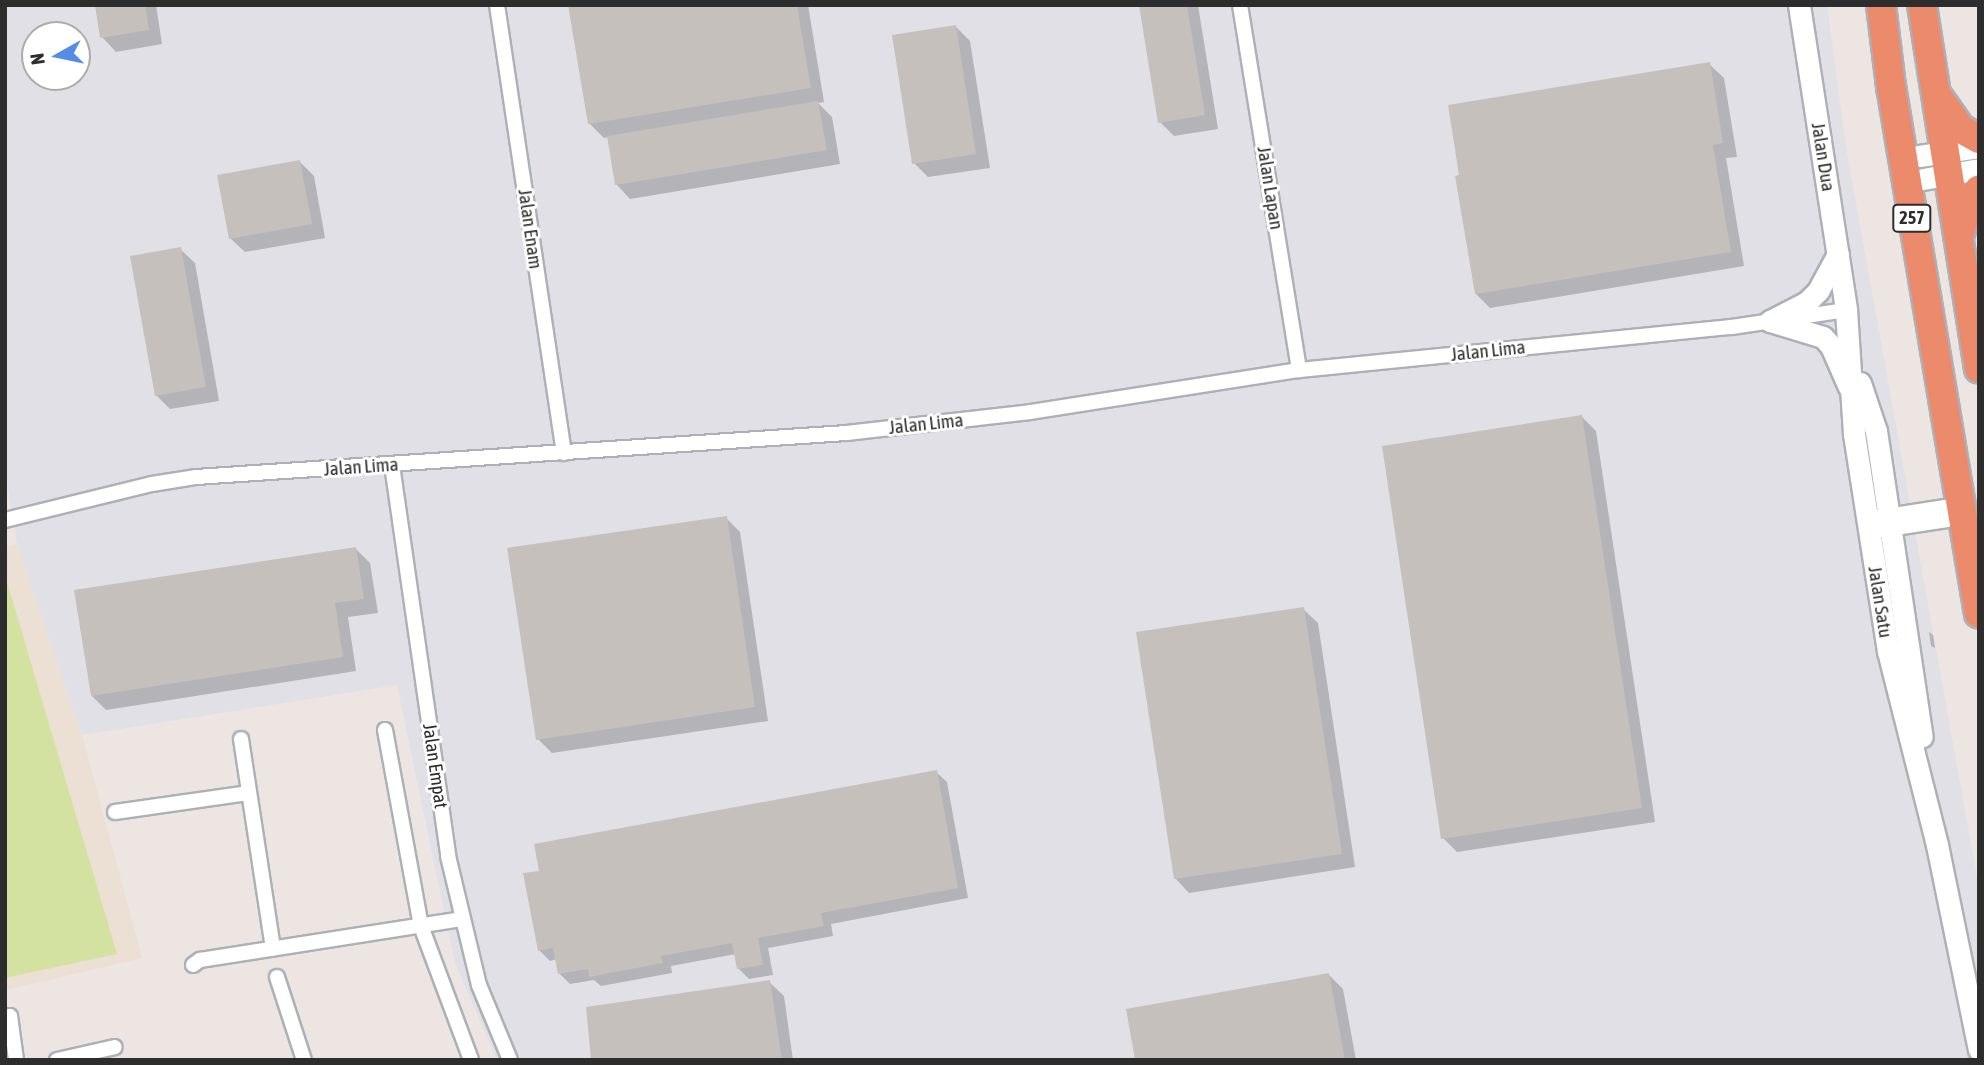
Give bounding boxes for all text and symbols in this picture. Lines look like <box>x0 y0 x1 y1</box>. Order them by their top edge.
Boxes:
north arrow <box>21 21 91 91</box>
text: N <box>25 52 49 66</box>
street label: Jalan Dua <box>1806 121 1840 193</box>
street label: Jalan Lapan <box>1252 145 1288 231</box>
street label: Jalan Enam <box>513 188 547 270</box>
road number: 257 <box>1891 204 1933 232</box>
street label: Jalan Lima <box>1450 336 1526 366</box>
street label: Jalan Lima <box>888 409 964 439</box>
street label: Jalan Lima <box>323 453 399 481</box>
street label: Jalan Satu <box>1863 565 1897 639</box>
street label: Jalan Empat <box>418 722 452 810</box>

